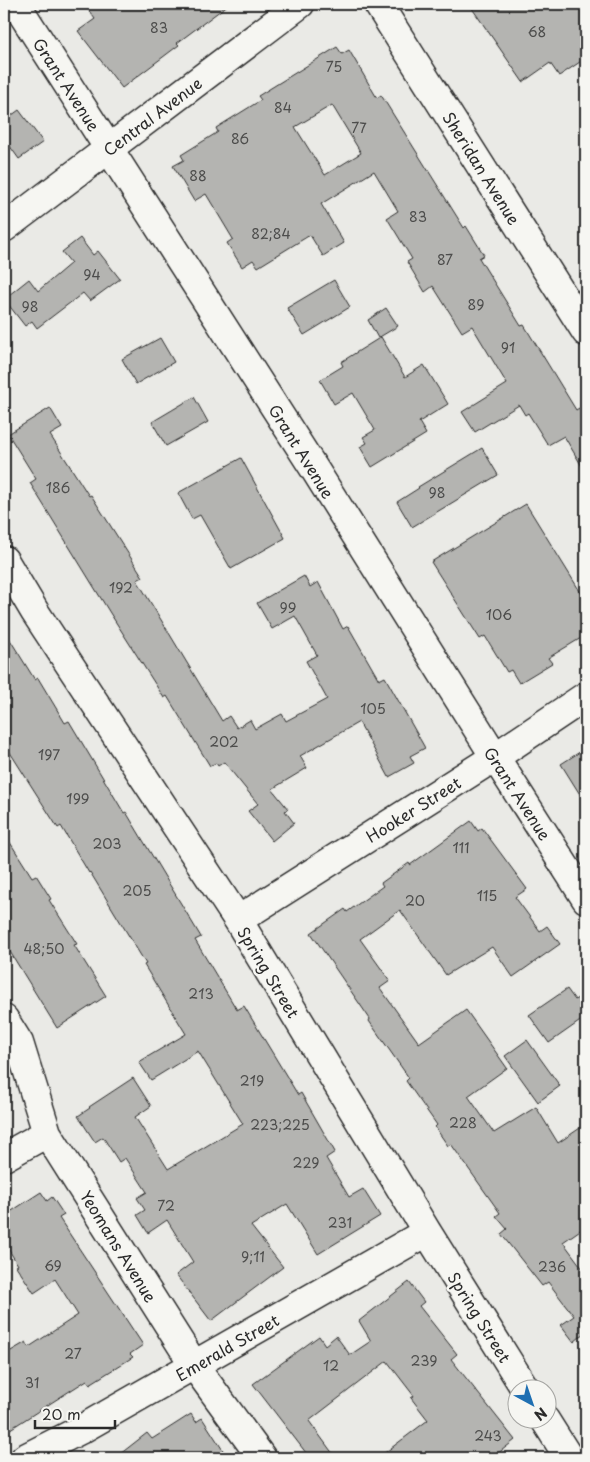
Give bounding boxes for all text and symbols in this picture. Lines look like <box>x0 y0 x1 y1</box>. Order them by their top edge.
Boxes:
house number: 83 <box>150 17 168 38</box>
house number: 68 <box>528 21 546 42</box>
street label: Grant Avenue <box>28 33 106 136</box>
house number: 75 <box>326 56 342 77</box>
street label: Central Avenue <box>97 71 207 161</box>
house number: 84 <box>274 97 292 118</box>
street label: Sheridan Avenue <box>438 107 527 229</box>
house number: 77 <box>351 117 367 138</box>
house number: 86 <box>231 128 249 149</box>
house number: 88 <box>189 165 207 186</box>
house number: 83 <box>409 206 427 227</box>
house number: 82;84 <box>251 223 291 244</box>
house number: 87 <box>437 249 453 270</box>
house number: 94 <box>83 264 101 285</box>
house number: 89 <box>468 294 484 315</box>
house number: 98 <box>22 296 38 317</box>
house number: 91 <box>501 337 515 358</box>
street label: Grant Avenue <box>263 399 341 503</box>
house number: 186 <box>46 477 70 498</box>
house number: 98 <box>429 482 445 503</box>
house number: 192 <box>109 577 133 598</box>
house number: 99 <box>279 597 297 618</box>
house number: 106 <box>486 604 512 625</box>
house number: 105 <box>360 698 386 719</box>
house number: 202 <box>209 731 239 752</box>
street label: Grant Avenue <box>479 742 557 845</box>
house number: 197 <box>38 744 60 765</box>
street label: Hooker Street <box>361 770 466 848</box>
house number: 199 <box>66 788 90 809</box>
house number: 203 <box>93 833 121 854</box>
house number: 111 <box>452 837 470 858</box>
house number: 205 <box>123 880 151 901</box>
house number: 115 <box>477 885 497 906</box>
house number: 20 <box>405 890 425 911</box>
street label: Spring Street <box>232 922 306 1023</box>
house number: 48;50 <box>23 938 65 959</box>
house number: 213 <box>188 983 214 1004</box>
house number: 219 <box>240 1070 264 1091</box>
house number: 228 <box>449 1112 477 1133</box>
house number: 223;225 <box>250 1114 310 1135</box>
house number: 229 <box>293 1152 319 1173</box>
street label: Yeomans Avenue <box>75 1185 163 1307</box>
house number: 72 <box>157 1195 175 1216</box>
house number: 231 <box>328 1212 352 1233</box>
house number: 9;11 <box>241 1246 265 1267</box>
house number: 69 <box>44 1255 62 1276</box>
house number: 236 <box>538 1256 566 1277</box>
street label: Spring Street <box>443 1267 518 1367</box>
street label: Emerald Street <box>171 1307 284 1386</box>
house number: 27 <box>64 1343 82 1364</box>
house number: 239 <box>411 1350 437 1371</box>
house number: 12 <box>323 1355 339 1376</box>
house number: 31 <box>25 1372 39 1393</box>
north arrow <box>508 1380 558 1430</box>
scale bar <box>35 1397 115 1429</box>
text: 20 m <box>42 1402 81 1425</box>
text: N <box>530 1403 552 1426</box>
house number: 243 <box>474 1425 502 1446</box>

